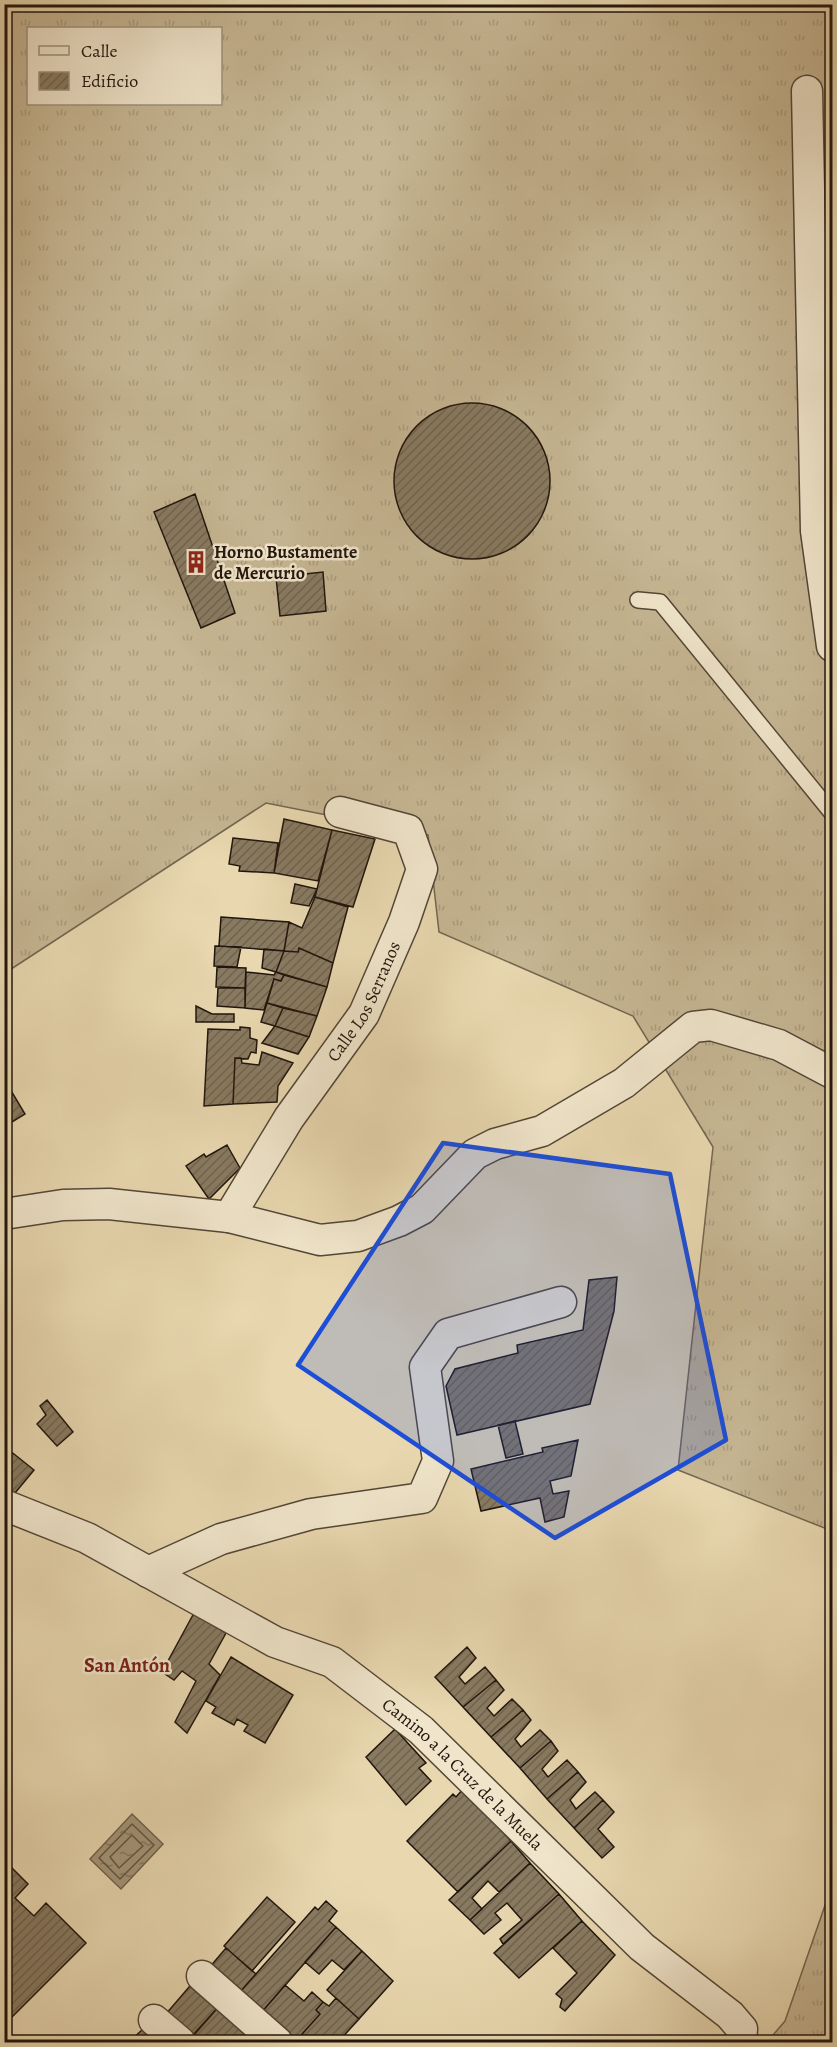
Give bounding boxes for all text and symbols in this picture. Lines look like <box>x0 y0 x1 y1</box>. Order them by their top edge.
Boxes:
legend <box>27 27 222 105</box>
text: Calle <box>81 39 118 63</box>
text: Edificio <box>81 69 138 93</box>
place label: Horno Bustamente de Mercurio <box>214 540 357 585</box>
building icon: Horno Bustamente de Mercurio <box>183 549 209 575</box>
street label: Calle Los Serranos <box>321 937 406 1067</box>
district label: San Antón <box>84 1652 170 1679</box>
street label: Camino a la Cruz de la Muela <box>377 1692 549 1856</box>

